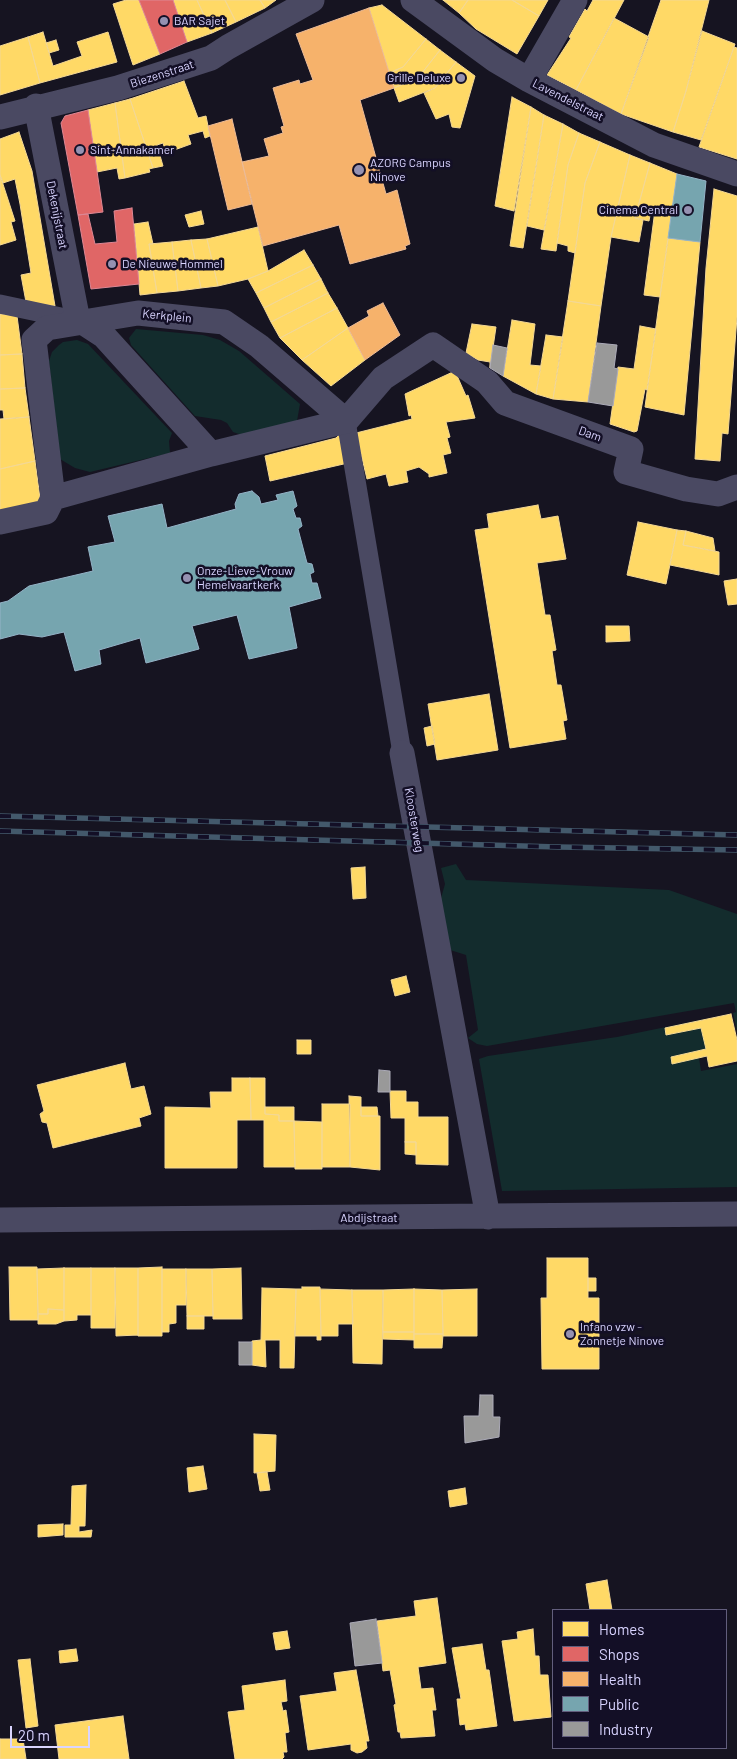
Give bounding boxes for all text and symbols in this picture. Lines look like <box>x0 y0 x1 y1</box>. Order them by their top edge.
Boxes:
place label: BAR Sajet <box>174 14 225 28</box>
marker: BAR Sajet <box>158 15 170 27</box>
street label: Biezenstraat <box>128 57 196 91</box>
place label: Grille Deluxe <box>387 71 451 85</box>
marker: Grille Deluxe <box>455 72 467 84</box>
street label: Lavendelstraat <box>530 76 606 124</box>
place label: Sint-Annakamer <box>90 143 174 157</box>
marker: Sint-Annakamer <box>74 144 86 156</box>
place label: AZORG Campus Ninove <box>370 156 451 184</box>
marker: AZORG Campus Ninove <box>352 163 366 177</box>
street label: Dekenijstraat <box>43 180 71 250</box>
place label: Cinema Central <box>599 203 678 217</box>
marker: Cinema Central <box>682 204 694 216</box>
place label: De Nieuwe Hommel <box>122 257 223 271</box>
marker: De Nieuwe Hommel <box>106 258 118 270</box>
street label: Kerkplein <box>142 306 192 326</box>
street label: Dam <box>577 423 603 445</box>
place label: Onze-Lieve-Vrouw Hemelvaartkerk <box>197 564 293 592</box>
marker: Onze-Lieve-Vrouw Hemelvaartkerk <box>181 572 193 584</box>
street label: Kloosterweg <box>401 787 427 853</box>
street label: Abdijstraat <box>340 1211 398 1225</box>
place label: Infano vzw - Zonnetje Ninove <box>580 1320 664 1348</box>
marker: Infano vzw - Zonnetje Ninove <box>564 1328 576 1340</box>
legend <box>552 1609 727 1749</box>
text: Homes <box>599 1620 644 1638</box>
text: Shops <box>599 1645 639 1663</box>
text: Health <box>599 1670 641 1688</box>
text: Public <box>599 1695 639 1713</box>
scale bar <box>12 1716 92 1748</box>
text: Industry <box>599 1720 653 1738</box>
text: 20 m <box>18 1726 50 1744</box>

